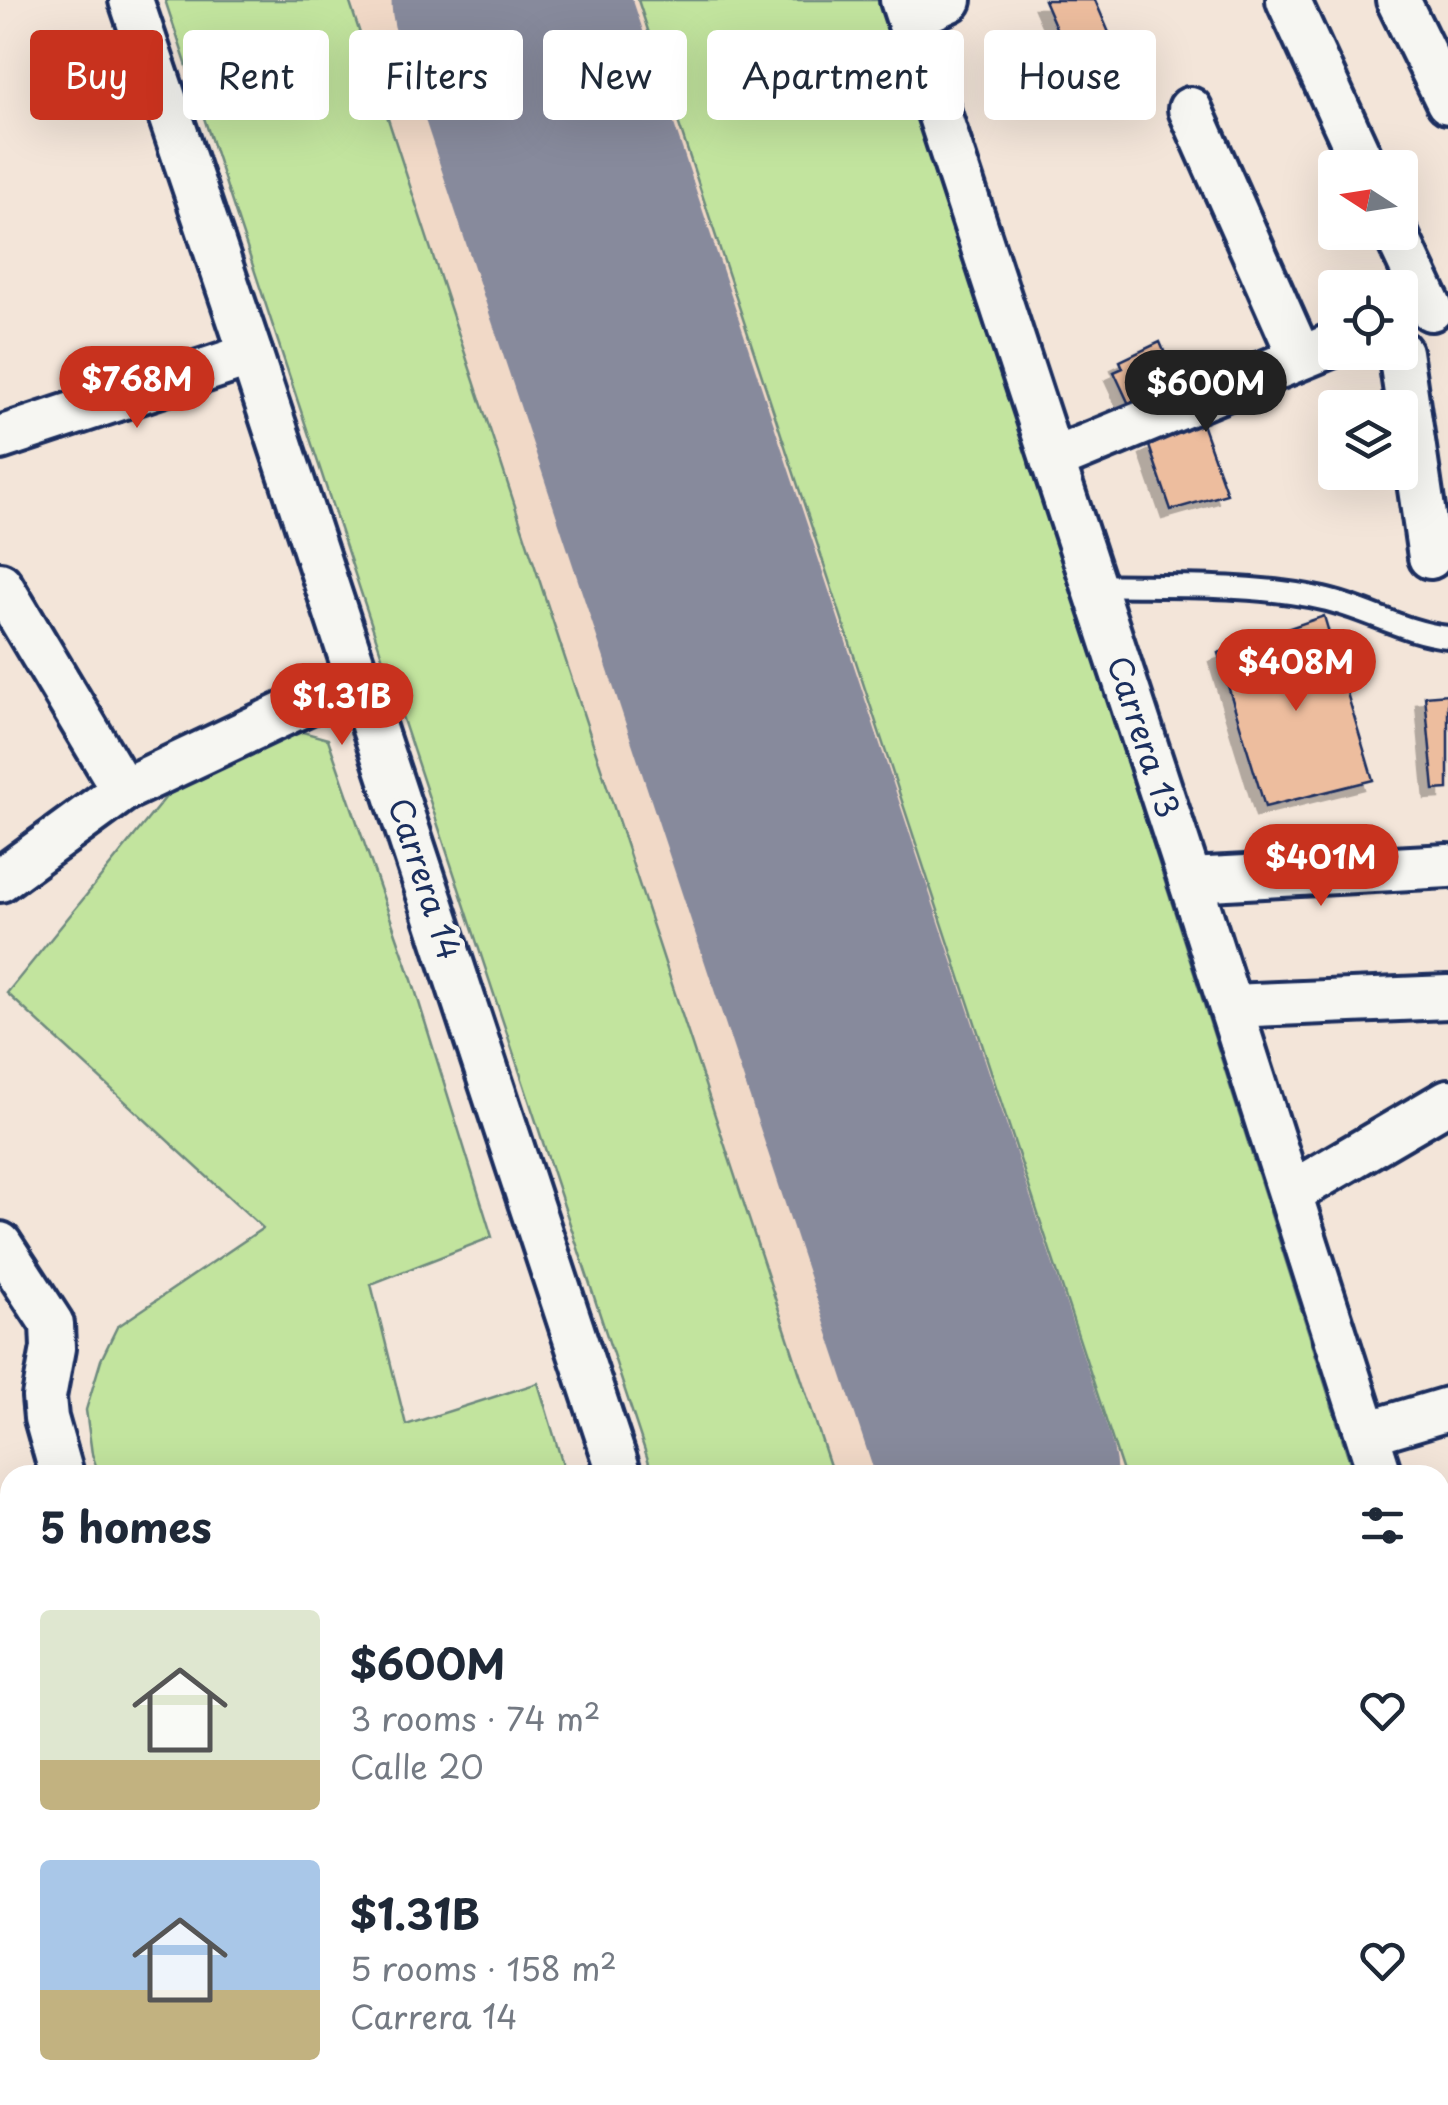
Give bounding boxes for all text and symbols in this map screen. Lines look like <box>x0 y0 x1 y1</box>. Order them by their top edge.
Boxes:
chip: Buy <box>30 30 163 120</box>
chip: Rent <box>183 30 329 120</box>
chip: Filters <box>349 30 523 120</box>
chip: New <box>543 30 687 120</box>
chip: Apartment <box>707 30 964 120</box>
chip: House <box>984 30 1156 120</box>
north arrow <box>1318 150 1418 250</box>
map controls <box>1318 150 1418 490</box>
button: locate <box>1318 270 1418 370</box>
pin: $768M <box>67 346 207 431</box>
pin: $600M <box>1136 350 1276 435</box>
text: $768M <box>81 354 193 402</box>
text: $600M <box>1147 358 1265 406</box>
button: layers <box>1318 390 1418 490</box>
pin: $408M <box>1226 629 1366 714</box>
text: $408M <box>1238 637 1354 685</box>
street label: Carrera 13 <box>1096 649 1194 823</box>
pin: $1.31B <box>261 663 423 748</box>
text: $1.31B <box>292 671 392 719</box>
street label: Carrera 14 <box>377 791 475 965</box>
pin: $401M <box>1251 824 1391 909</box>
text: $401M <box>1266 832 1376 880</box>
text: 5 homes <box>40 1494 212 1557</box>
icon: filters <box>1355 1498 1410 1553</box>
text: $600M <box>350 1631 505 1694</box>
icon: home <box>120 1650 240 1770</box>
icon: heart <box>1355 1683 1410 1738</box>
text: 3 rooms · 74 m² <box>350 1694 600 1742</box>
text: Calle 20 <box>350 1742 484 1790</box>
text: $1.31B <box>350 1881 480 1944</box>
icon: home <box>120 1900 240 2020</box>
icon: heart <box>1355 1933 1410 1988</box>
text: 5 rooms · 158 m² <box>350 1944 617 1992</box>
text: Carrera 14 <box>350 1992 518 2040</box>

